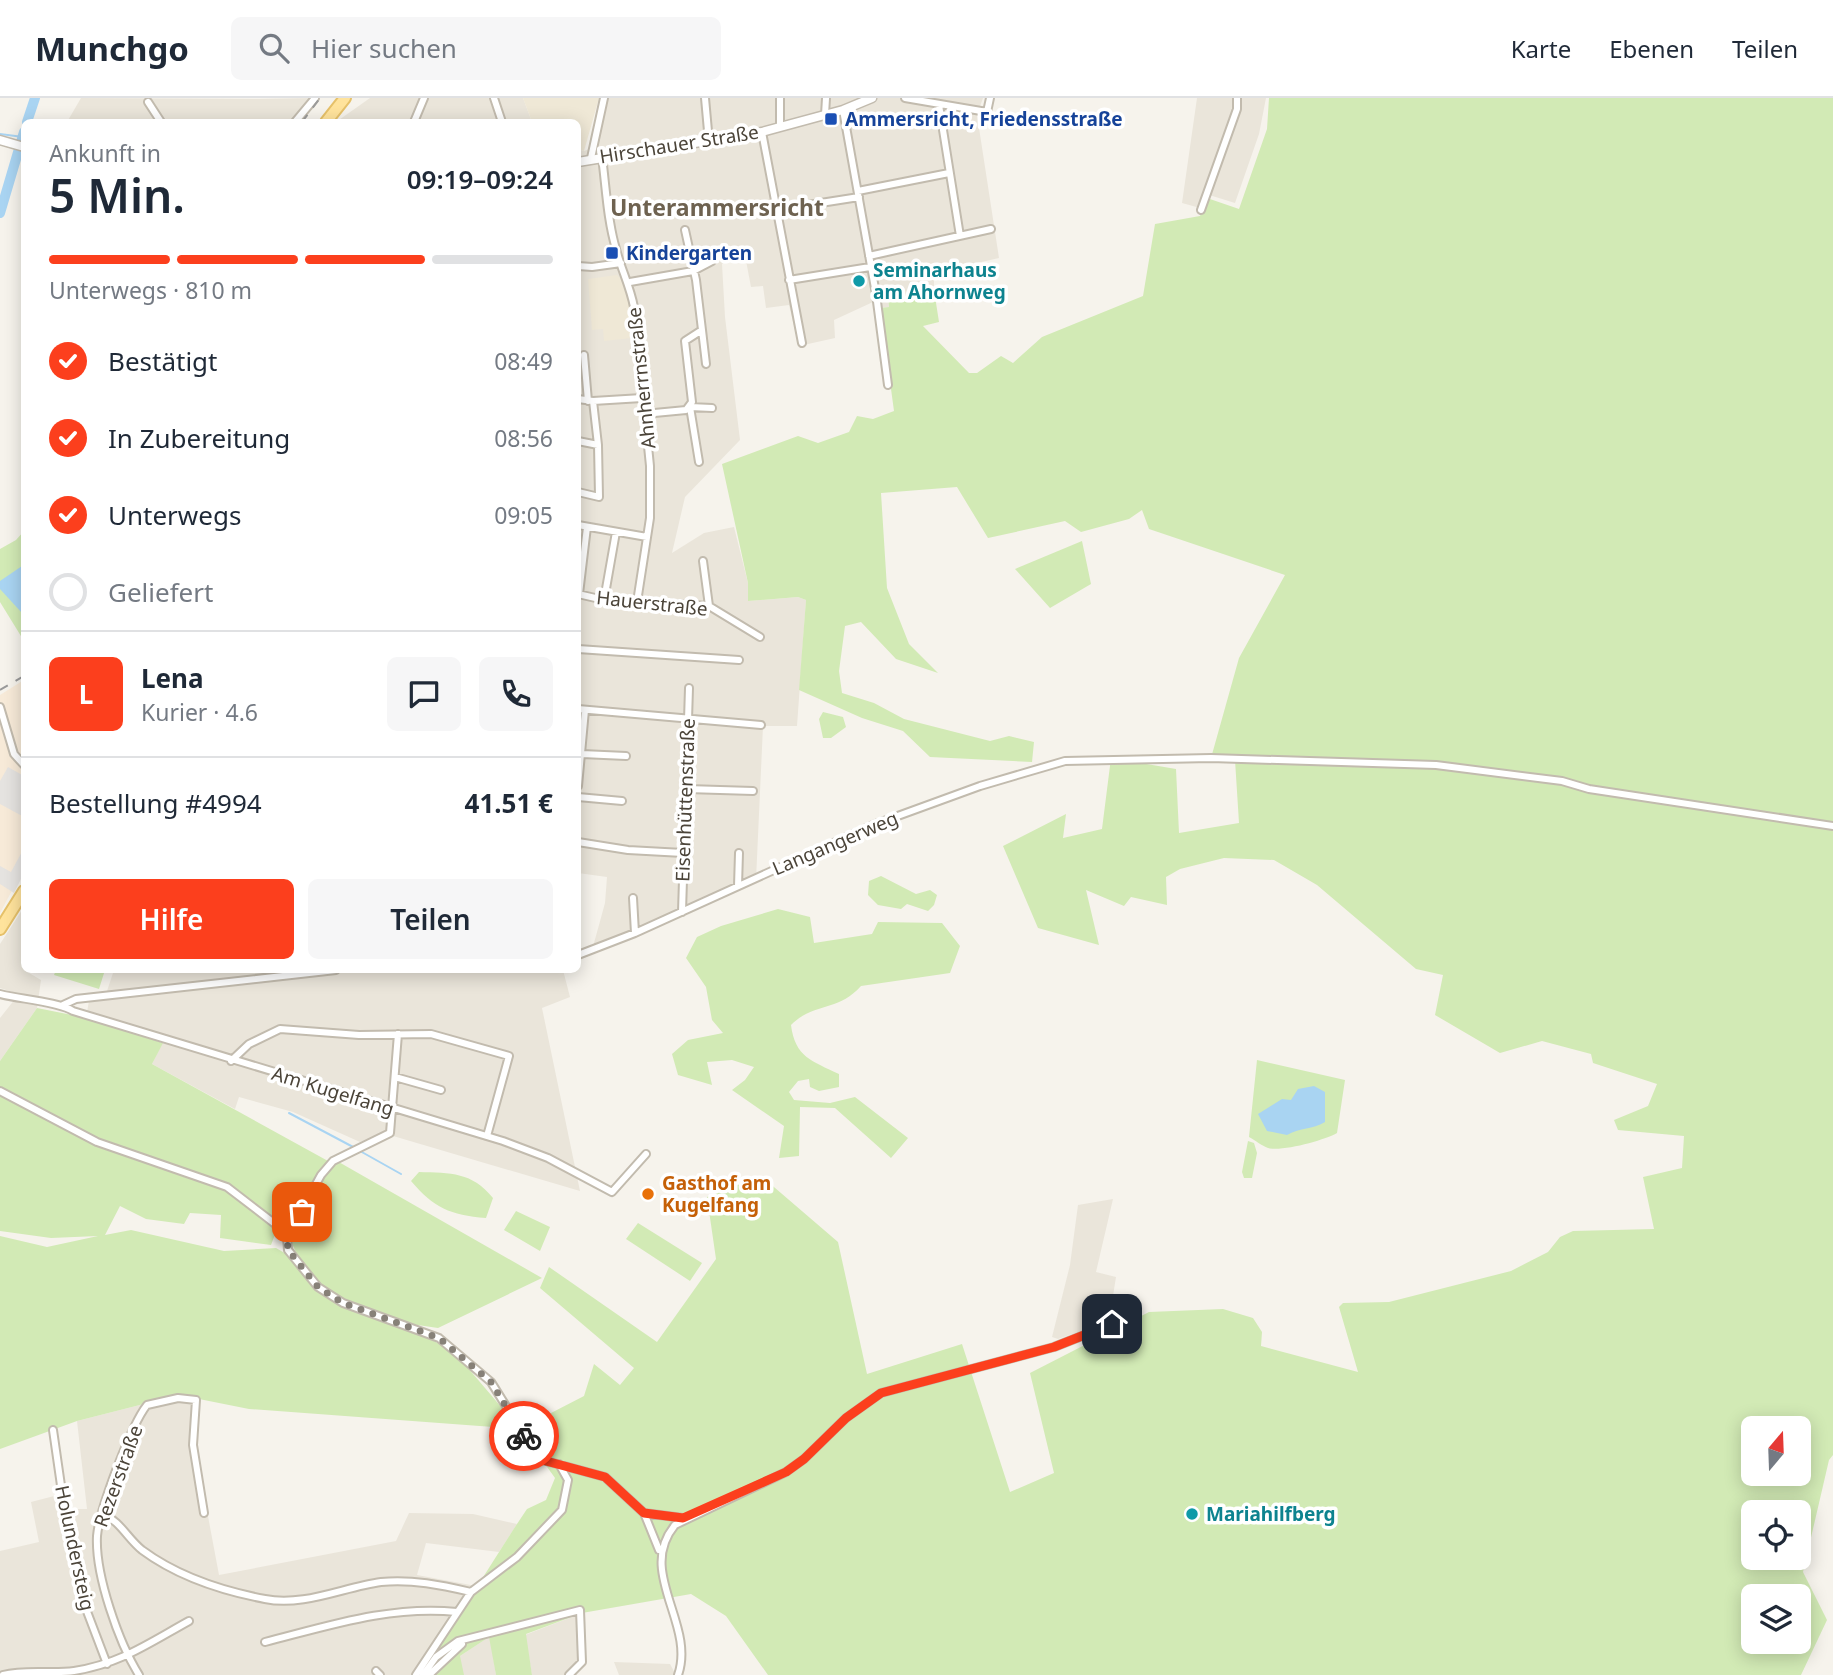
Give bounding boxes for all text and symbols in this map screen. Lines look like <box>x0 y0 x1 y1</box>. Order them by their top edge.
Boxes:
search box <box>231 17 721 80</box>
text: Munchgo <box>35 26 189 71</box>
icon: search <box>255 29 293 67</box>
text: Hier suchen <box>311 30 457 66</box>
text: Karte <box>1511 32 1571 65</box>
text: Ebenen <box>1609 32 1694 65</box>
text: Teilen <box>1732 32 1798 65</box>
place label: Ammersricht, Friedensstraße <box>845 106 1123 132</box>
marker: Ammersricht, Friedensstraße <box>823 111 839 127</box>
street label: Hirschauer Straße <box>598 119 760 169</box>
text: Ankunft in <box>49 137 161 169</box>
text: 09:19–09:24 <box>407 161 553 197</box>
text: 5 Min. <box>49 164 185 226</box>
district label: Unterammersricht <box>610 191 824 223</box>
place label: Kindergarten <box>626 240 752 266</box>
marker: Kindergarten <box>604 245 620 261</box>
place label: Seminarhaus am Ahornweg <box>873 257 1006 305</box>
marker: Seminarhaus am Ahornweg <box>851 273 867 289</box>
text: Unterwegs · 810 m <box>49 274 252 306</box>
street label: Ahnherrnstraße <box>621 306 661 450</box>
icon: check <box>49 342 87 380</box>
text: Bestätigt <box>108 343 217 379</box>
text: 08:49 <box>494 345 553 377</box>
icon: check <box>49 419 87 457</box>
text: In Zubereitung <box>108 420 290 456</box>
text: 08:56 <box>494 422 553 454</box>
icon: check <box>49 496 87 534</box>
text: Unterwegs <box>108 497 241 533</box>
text: 09:05 <box>494 499 553 531</box>
text: Geliefert <box>108 574 213 610</box>
street label: Hauerstraße <box>595 584 709 622</box>
button: chat <box>387 657 461 731</box>
button: phone <box>479 657 553 731</box>
text: Lena <box>141 660 204 696</box>
text: L <box>79 676 93 712</box>
text: Kurier · 4.6 <box>141 696 258 728</box>
street label: Eisenhüttenstraße <box>669 718 701 882</box>
text: Bestellung #4994 <box>49 785 262 821</box>
text: 41.51 € <box>465 785 553 821</box>
street label: Langangerweg <box>768 805 902 881</box>
button: Hilfe <box>49 879 294 959</box>
button: Teilen <box>308 879 553 959</box>
street label: Am Kugelfang <box>269 1060 397 1122</box>
place label: Gasthof am Kugelfang <box>662 1170 771 1218</box>
pin <box>272 1182 332 1242</box>
marker: Gasthof am Kugelfang <box>640 1186 656 1202</box>
icon: bag <box>283 1193 321 1231</box>
pin <box>1082 1294 1142 1354</box>
icon: home <box>1093 1305 1131 1343</box>
courier <box>489 1401 559 1471</box>
north arrow <box>1741 1416 1811 1486</box>
map controls <box>1741 1416 1811 1654</box>
icon: bike <box>505 1417 543 1455</box>
street label: Rezerstraße <box>88 1421 148 1531</box>
street label: Holundersteig <box>49 1483 101 1613</box>
button: locate <box>1741 1500 1811 1570</box>
place label: Mariahilfberg <box>1206 1501 1336 1527</box>
marker: Mariahilfberg <box>1184 1506 1200 1522</box>
button: layers <box>1741 1584 1811 1654</box>

